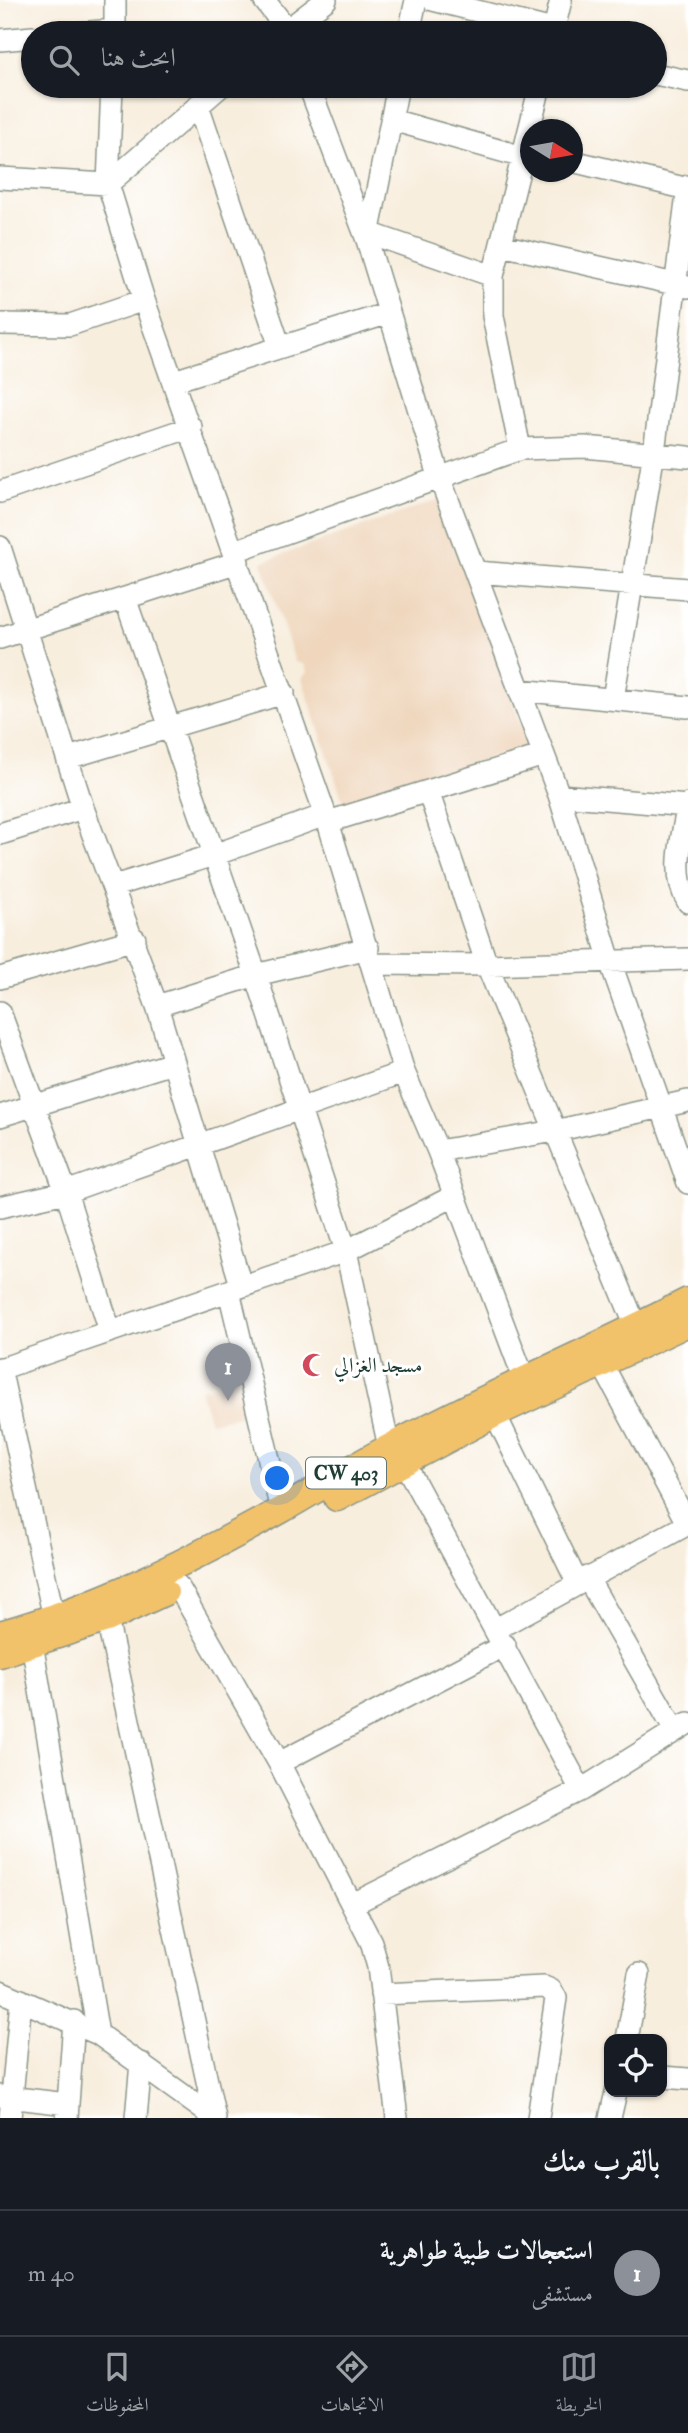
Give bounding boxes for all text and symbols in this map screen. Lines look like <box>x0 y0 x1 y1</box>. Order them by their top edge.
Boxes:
search box <box>21 21 667 98</box>
icon: search <box>45 41 83 79</box>
text: ابحث هنا <box>101 42 176 74</box>
north arrow <box>520 119 583 182</box>
pin: 1 <box>205 1343 251 1401</box>
mosque icon: مسجد الغزالي <box>300 1351 328 1379</box>
place label: مسجد الغزالي <box>334 1352 422 1382</box>
road number: CW 403 <box>306 1457 386 1488</box>
your location <box>260 1461 294 1495</box>
map controls <box>604 2034 667 2097</box>
button: locate <box>604 2034 667 2097</box>
text: بالقرب منك <box>543 2143 660 2180</box>
text: استعجالات طبية طواهرية <box>380 2235 593 2267</box>
text: 40 m <box>28 2259 75 2288</box>
text: 1 <box>633 2259 641 2288</box>
text: مستشفى <box>532 2279 593 2308</box>
tab: المحفوظات <box>86 2348 149 2423</box>
tab: الاتجاهات <box>321 2348 384 2423</box>
tab: الخريطة <box>556 2348 602 2423</box>

